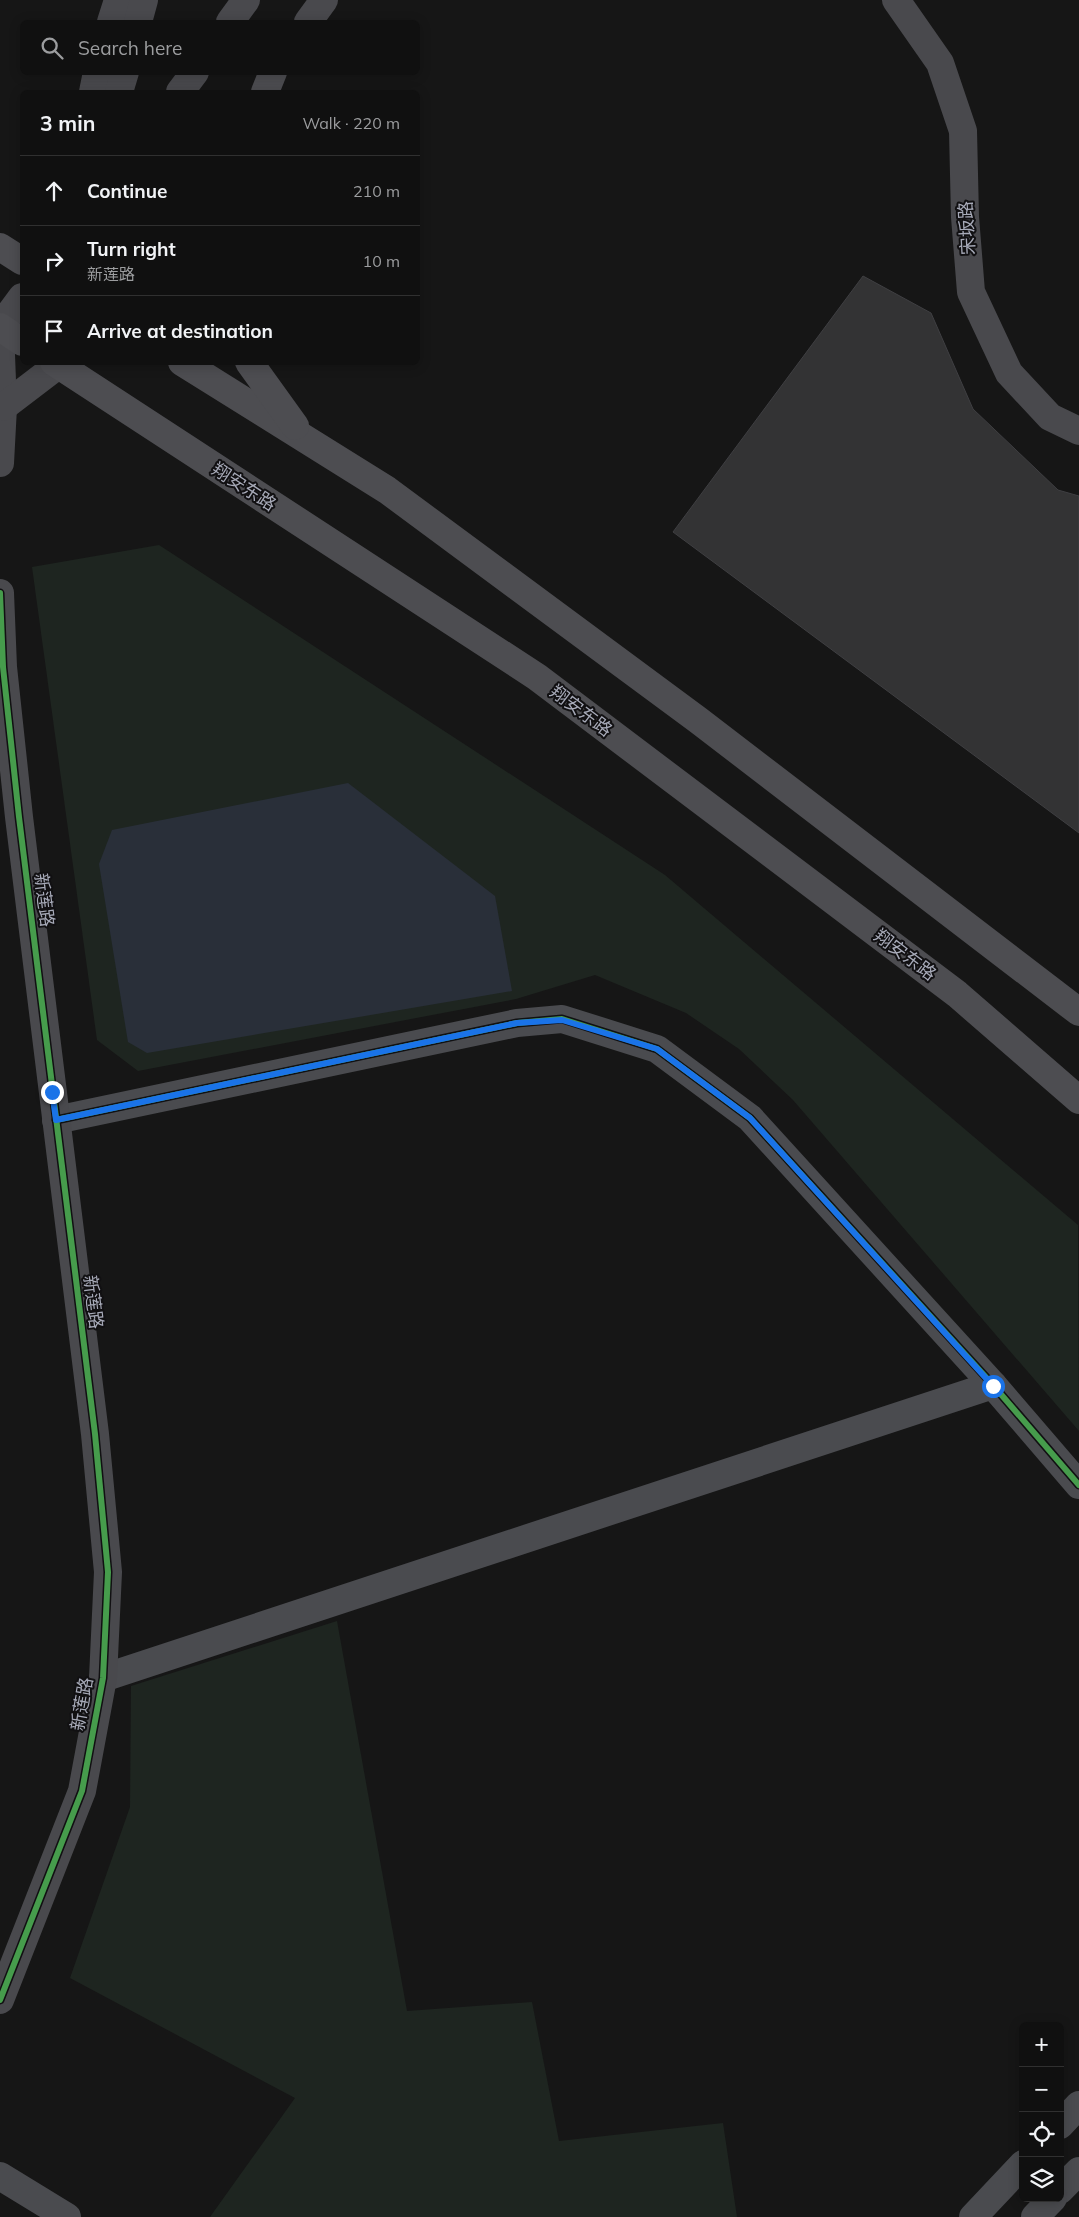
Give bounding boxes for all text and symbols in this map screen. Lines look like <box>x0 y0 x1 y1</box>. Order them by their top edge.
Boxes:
search box <box>20 20 420 75</box>
icon: search <box>38 34 66 62</box>
text: Search here <box>78 36 182 60</box>
text: 3 min <box>40 110 95 136</box>
text: Walk · 220 m <box>302 113 400 133</box>
icon: ahead <box>40 177 68 205</box>
text: Continue <box>87 179 167 203</box>
text: 210 m <box>353 181 400 201</box>
street label: 宋坂路 <box>954 200 979 256</box>
text: Turn right <box>87 237 176 261</box>
icon: right <box>40 247 68 275</box>
text: 10 m <box>363 251 400 271</box>
text: 新莲路 <box>87 264 135 284</box>
icon: arrive <box>40 317 68 345</box>
text: Arrive at destination <box>87 319 273 343</box>
street label: 翔安东路 <box>208 457 281 516</box>
street label: 翔安东路 <box>546 680 617 741</box>
street label: 新莲路 <box>30 872 59 928</box>
street label: 翔安东路 <box>870 924 941 985</box>
route end <box>41 1081 64 1104</box>
street label: 新莲路 <box>79 1274 108 1330</box>
route start <box>982 1375 1005 1398</box>
street label: 新莲路 <box>65 1675 98 1732</box>
map controls <box>1019 2022 1064 2202</box>
button: + <box>1019 2022 1064 2067</box>
button: − <box>1019 2067 1064 2112</box>
button: locate <box>1019 2112 1064 2157</box>
button: layers <box>1019 2157 1064 2202</box>

